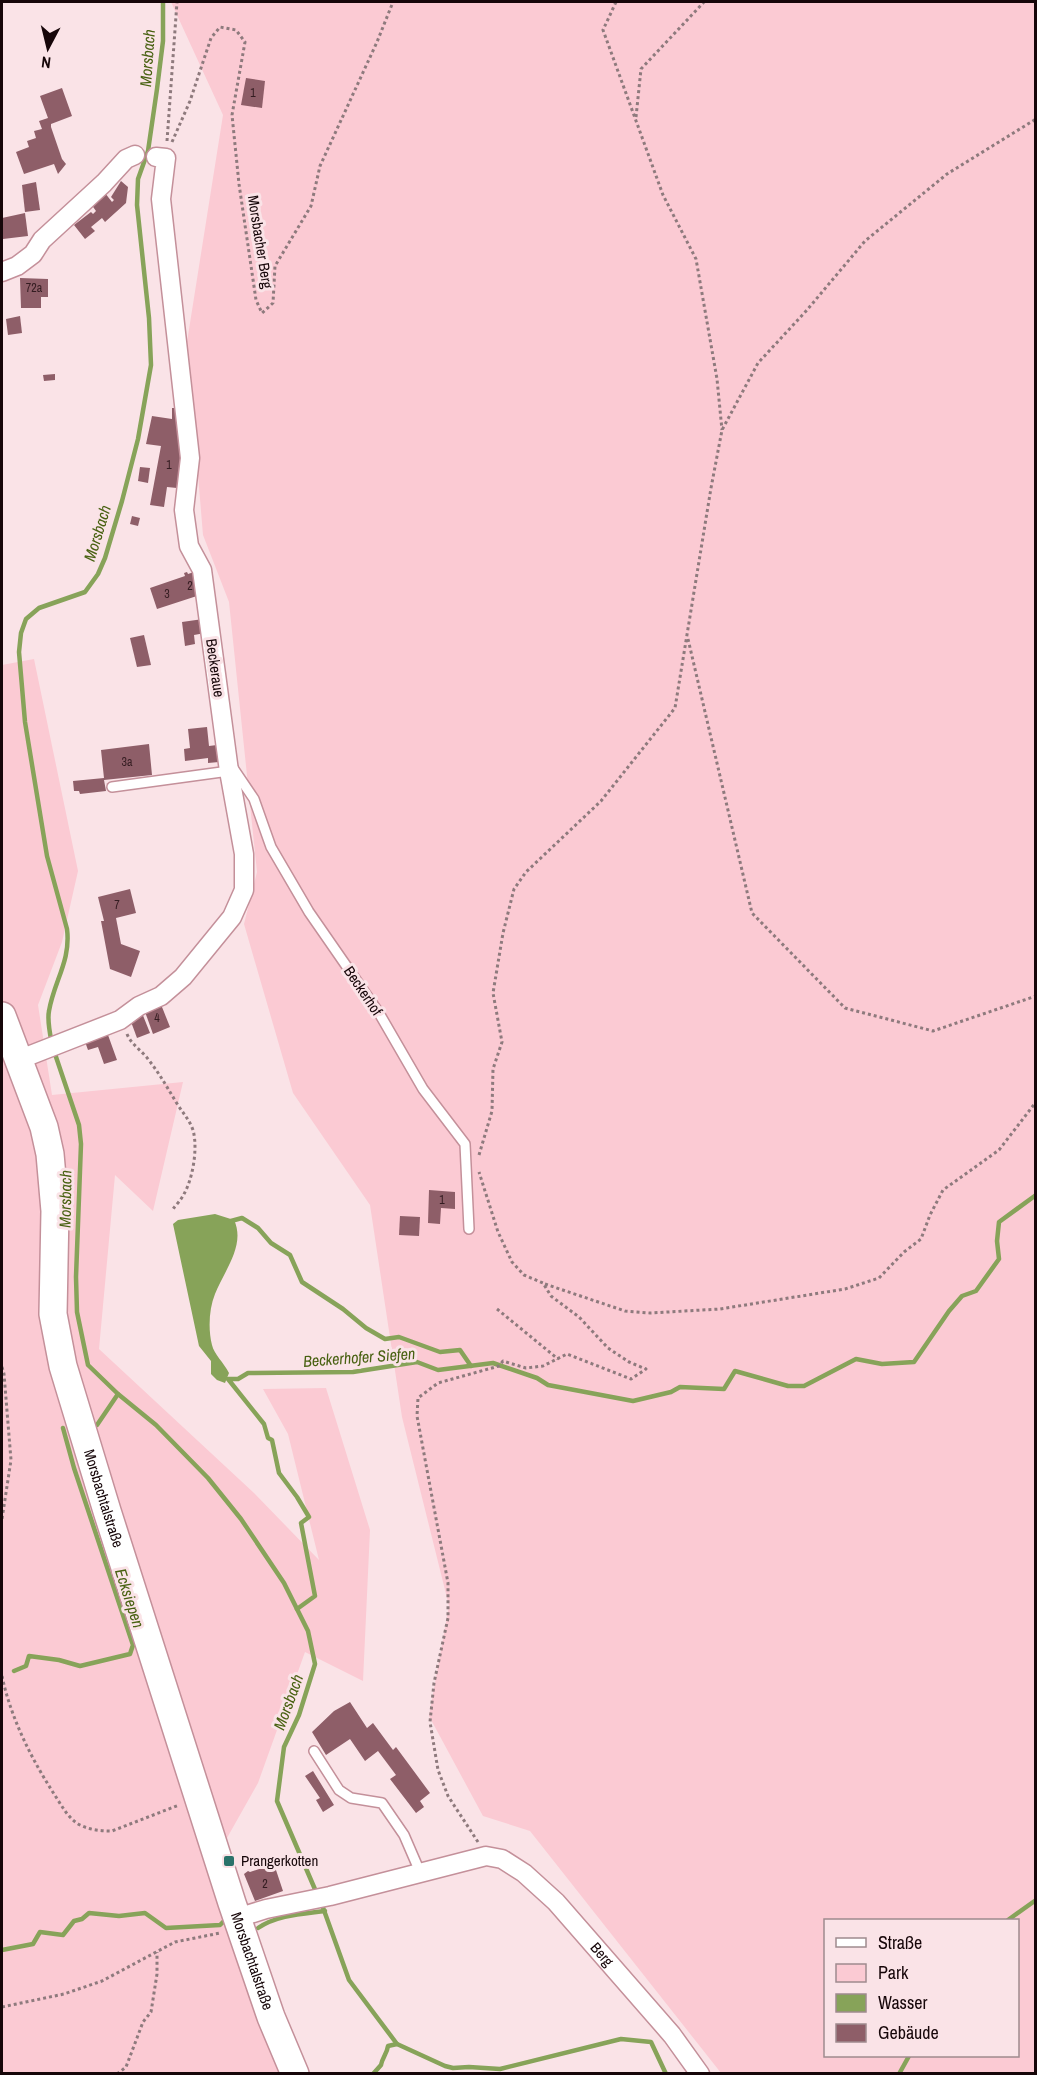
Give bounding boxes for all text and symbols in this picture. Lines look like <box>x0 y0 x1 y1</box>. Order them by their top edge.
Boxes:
north arrow <box>18 18 78 78</box>
water label: Morsbach <box>134 28 160 88</box>
text: N <box>40 51 52 74</box>
house number: 1 <box>250 85 256 101</box>
street label: Morsbacher Berg <box>243 194 278 290</box>
house number: 72a <box>26 280 43 296</box>
house number: 1 <box>166 457 172 473</box>
water label: Morsbach <box>78 502 116 564</box>
house number: 2 <box>187 578 193 594</box>
house number: 3 <box>164 586 170 602</box>
street label: Beckeraue <box>201 637 230 699</box>
house number: 3a <box>122 754 133 770</box>
house number: 7 <box>114 897 120 913</box>
street label: Beckerhof <box>339 962 388 1020</box>
house number: 4 <box>154 1010 160 1026</box>
water label: Morsbach <box>53 1170 77 1228</box>
house number: 1 <box>439 1192 445 1208</box>
water label: Beckerhofer Siefen <box>302 1342 416 1372</box>
street label: Morsbachtalstraße <box>79 1447 129 1550</box>
water label: Ecksiepen <box>110 1565 150 1631</box>
water label: Morsbach <box>268 1671 308 1733</box>
place label: Prangerkotten <box>241 1850 318 1871</box>
marker: Prangerkotten <box>222 1854 236 1868</box>
house number: 2 <box>262 1876 268 1892</box>
street label: Morsbachtalstraße <box>226 1909 279 2013</box>
legend <box>824 1919 1019 2057</box>
text: Straße <box>878 1930 922 1955</box>
street label: Berg <box>586 1938 619 1971</box>
text: Park <box>878 1960 909 1985</box>
text: Wasser <box>878 1990 928 2015</box>
text: Gebäude <box>878 2020 939 2045</box>

